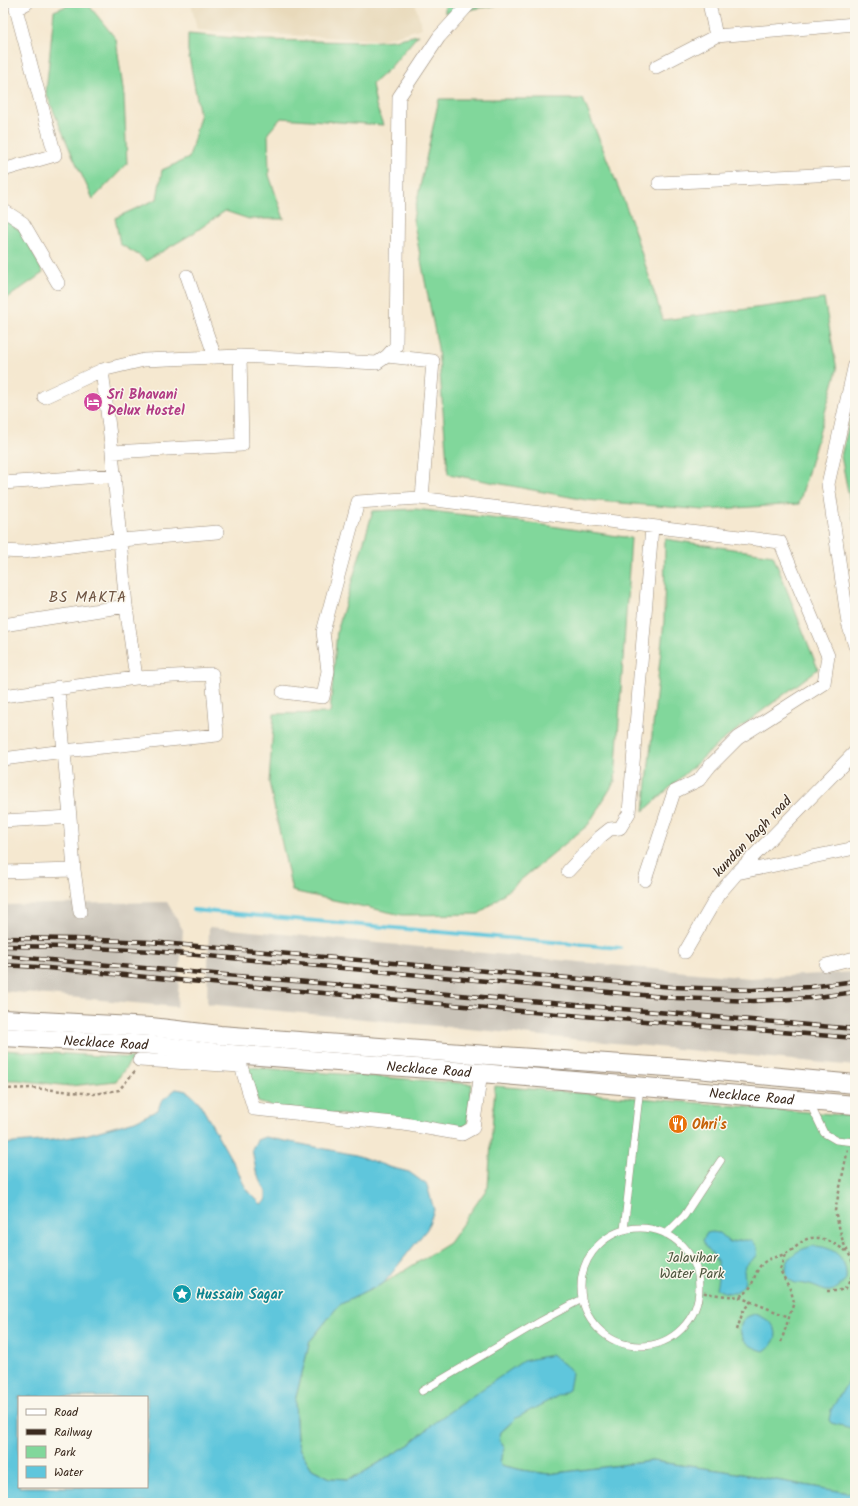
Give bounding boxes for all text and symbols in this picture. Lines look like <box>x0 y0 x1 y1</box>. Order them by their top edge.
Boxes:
place label: Sri Bhavani Delux Hostel <box>107 384 185 422</box>
hotel icon: Sri Bhavani Delux Hostel <box>82 391 104 413</box>
district label: BS MAKTA <box>49 586 127 610</box>
street label: kundan bagh road <box>708 790 798 882</box>
street label: Necklace Road <box>63 1030 150 1057</box>
street label: Necklace Road <box>385 1056 473 1084</box>
street label: Necklace Road <box>708 1083 796 1112</box>
restaurant icon: Ohri's <box>667 1113 689 1135</box>
place label: Ohri's <box>692 1114 727 1136</box>
park label: Jalavihar Water Park <box>660 1247 725 1285</box>
place icon: Hussain Sagar <box>171 1283 193 1305</box>
place label: Hussain Sagar <box>196 1284 284 1306</box>
legend <box>18 1396 148 1488</box>
text: Road <box>54 1403 79 1422</box>
text: Railway <box>54 1423 92 1442</box>
text: Park <box>54 1443 76 1462</box>
text: Water <box>54 1463 84 1482</box>

